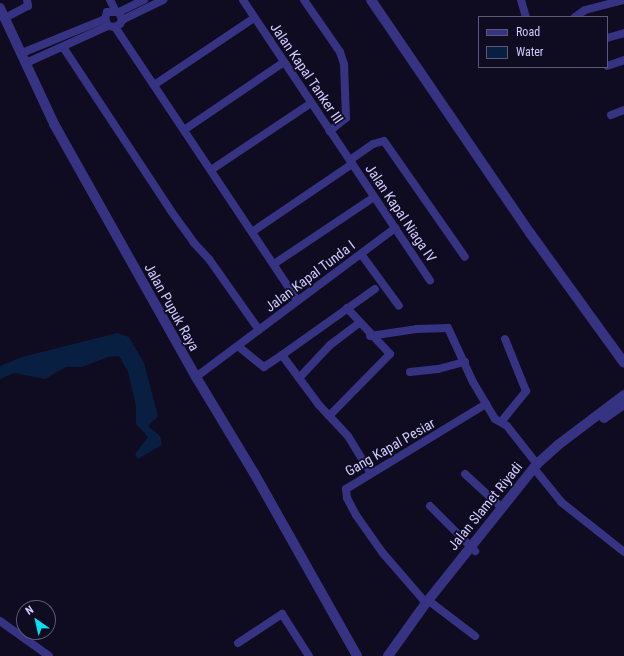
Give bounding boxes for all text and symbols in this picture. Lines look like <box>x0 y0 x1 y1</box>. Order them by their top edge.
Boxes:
legend <box>478 16 608 68</box>
street label: Jalan Kapal Tanker III <box>267 19 347 127</box>
text: Road <box>516 25 540 39</box>
text: Water <box>516 45 544 59</box>
street label: Jalan Kapal Niaga IV <box>362 161 440 265</box>
street label: Jalan Kapal Tunda I <box>262 237 358 315</box>
street label: Jalan Pupuk Raya <box>141 260 203 354</box>
street label: Gang Kapal Pesiar <box>342 414 438 480</box>
street label: Jalan Slamet Riyadi <box>444 459 526 553</box>
north arrow <box>16 600 56 640</box>
text: N <box>23 603 36 618</box>

